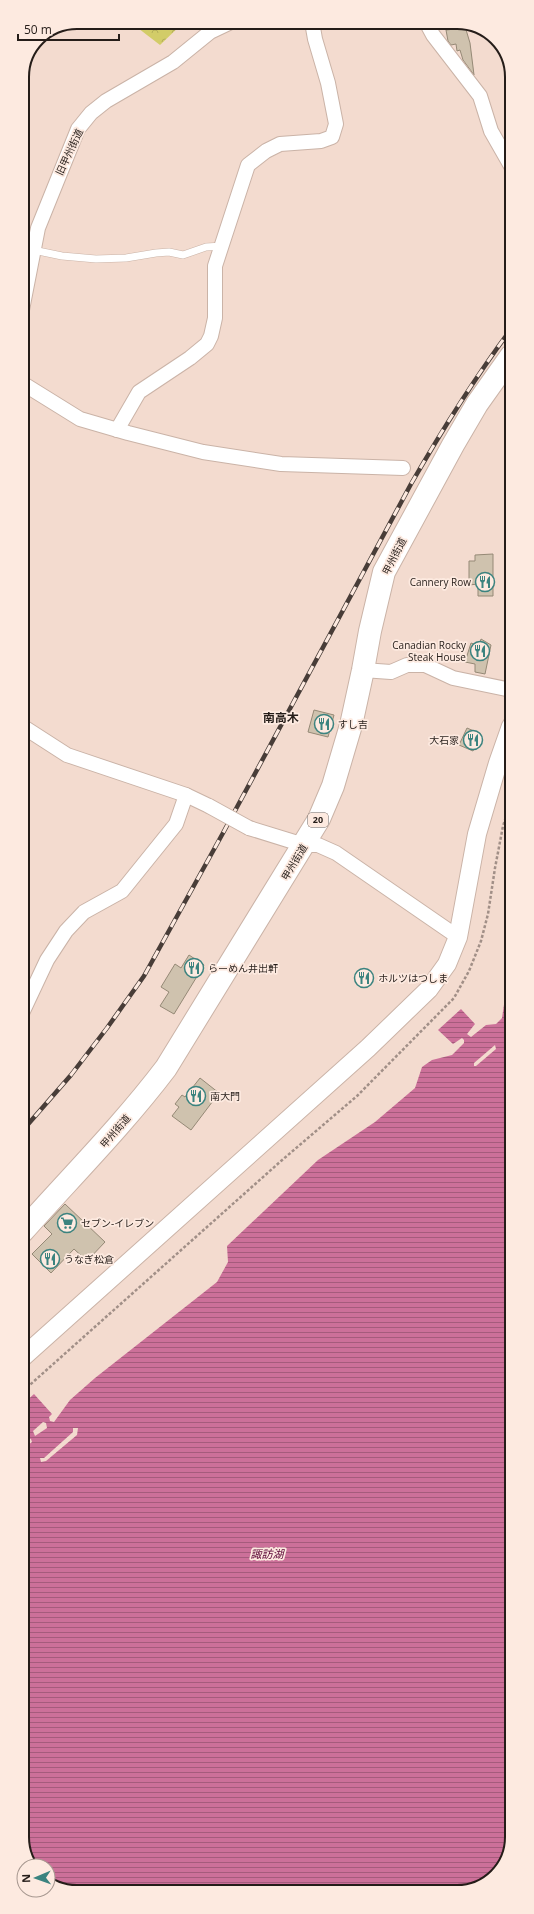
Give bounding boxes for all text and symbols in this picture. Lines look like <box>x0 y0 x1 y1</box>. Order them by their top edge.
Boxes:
scale bar <box>18 16 119 42</box>
text: 50 m <box>24 21 52 38</box>
street label: 旧甲州街道 <box>52 126 86 178</box>
street label: 甲州街道 <box>379 535 409 577</box>
restaurant icon: Cannery Row <box>474 571 496 593</box>
place label: Cannery Row <box>410 575 471 589</box>
place label: Canadian Rocky Steak House <box>392 638 467 664</box>
restaurant icon: Canadian Rocky Steak House <box>469 640 491 662</box>
district label: 南高木 <box>263 709 299 726</box>
restaurant icon: すし吉 <box>313 713 335 735</box>
place label: すし吉 <box>338 717 368 731</box>
restaurant icon: 大石家 <box>462 729 484 751</box>
place label: 大石家 <box>429 733 459 747</box>
road number: 20 <box>308 813 328 827</box>
street label: 甲州街道 <box>278 841 310 883</box>
restaurant icon: らーめん井出軒 <box>183 957 205 979</box>
place label: らーめん井出軒 <box>208 961 278 975</box>
restaurant icon: ホルツはつしま <box>353 967 375 989</box>
place label: ホルツはつしま <box>378 971 448 985</box>
restaurant icon: 南大門 <box>185 1085 207 1107</box>
place label: 南大門 <box>210 1089 240 1103</box>
street label: 甲州街道 <box>97 1111 133 1151</box>
supermarket icon: セブン-イレブン <box>56 1212 78 1234</box>
place label: セブン-イレブン <box>81 1216 154 1230</box>
restaurant icon: うなぎ松倉 <box>39 1248 61 1270</box>
place label: うなぎ松倉 <box>64 1252 114 1266</box>
water label: 諏訪湖 <box>251 1546 285 1561</box>
north arrow <box>16 1858 56 1898</box>
text: N <box>18 1874 33 1883</box>

